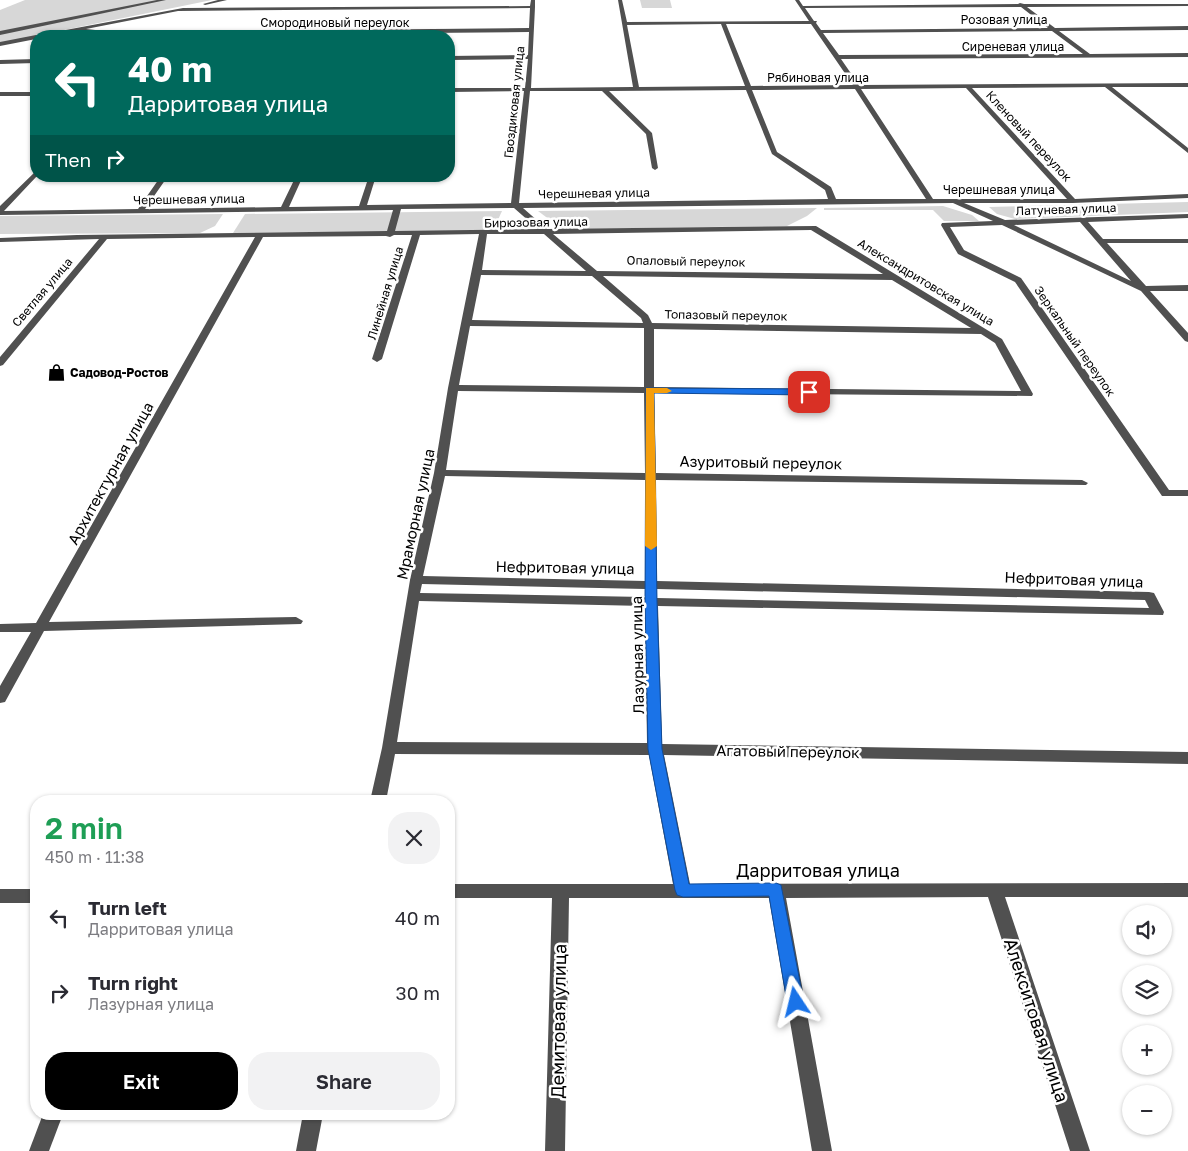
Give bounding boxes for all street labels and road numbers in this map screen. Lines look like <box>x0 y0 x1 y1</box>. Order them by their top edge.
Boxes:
street label: Розовая улица <box>960 12 1048 27</box>
street label: Смородиновый переулок <box>260 15 410 30</box>
street label: Сиреневая улица <box>962 39 1064 54</box>
street label: Гвоздиковая улица <box>501 45 527 159</box>
street label: Рябиновая улица <box>767 70 869 85</box>
street label: Кленовый переулок <box>983 87 1075 185</box>
street label: Черешневая улица <box>943 182 1055 197</box>
street label: Черешневая улица <box>538 185 650 201</box>
street label: Черешневая улица <box>133 191 245 207</box>
street label: Латуневая улица <box>1015 200 1117 218</box>
street label: Бирюзовая улица <box>484 214 588 230</box>
street label: Александритовская улица <box>855 235 997 329</box>
street label: Линейная улица <box>364 245 406 341</box>
street label: Опаловый переулок <box>626 252 746 270</box>
street label: Светлая улица <box>9 254 75 330</box>
street label: Зеркальный переулок <box>1031 283 1119 399</box>
street label: Топазовый переулок <box>664 306 788 324</box>
street label: Архитектурная улица <box>63 399 157 547</box>
street label: Мраморная улица <box>392 447 438 581</box>
street label: Азуритовый переулок <box>680 452 843 472</box>
street label: Нефритовая улица <box>495 557 635 577</box>
street label: Нефритовая улица <box>1004 568 1144 590</box>
street label: Лазурная улица <box>627 596 647 714</box>
street label: Агатовый переулок <box>716 741 860 761</box>
street label: Дарритовая улица <box>736 859 900 881</box>
street label: Алекситовая улица <box>1000 935 1074 1105</box>
street label: Демитовая улица <box>546 944 570 1098</box>

